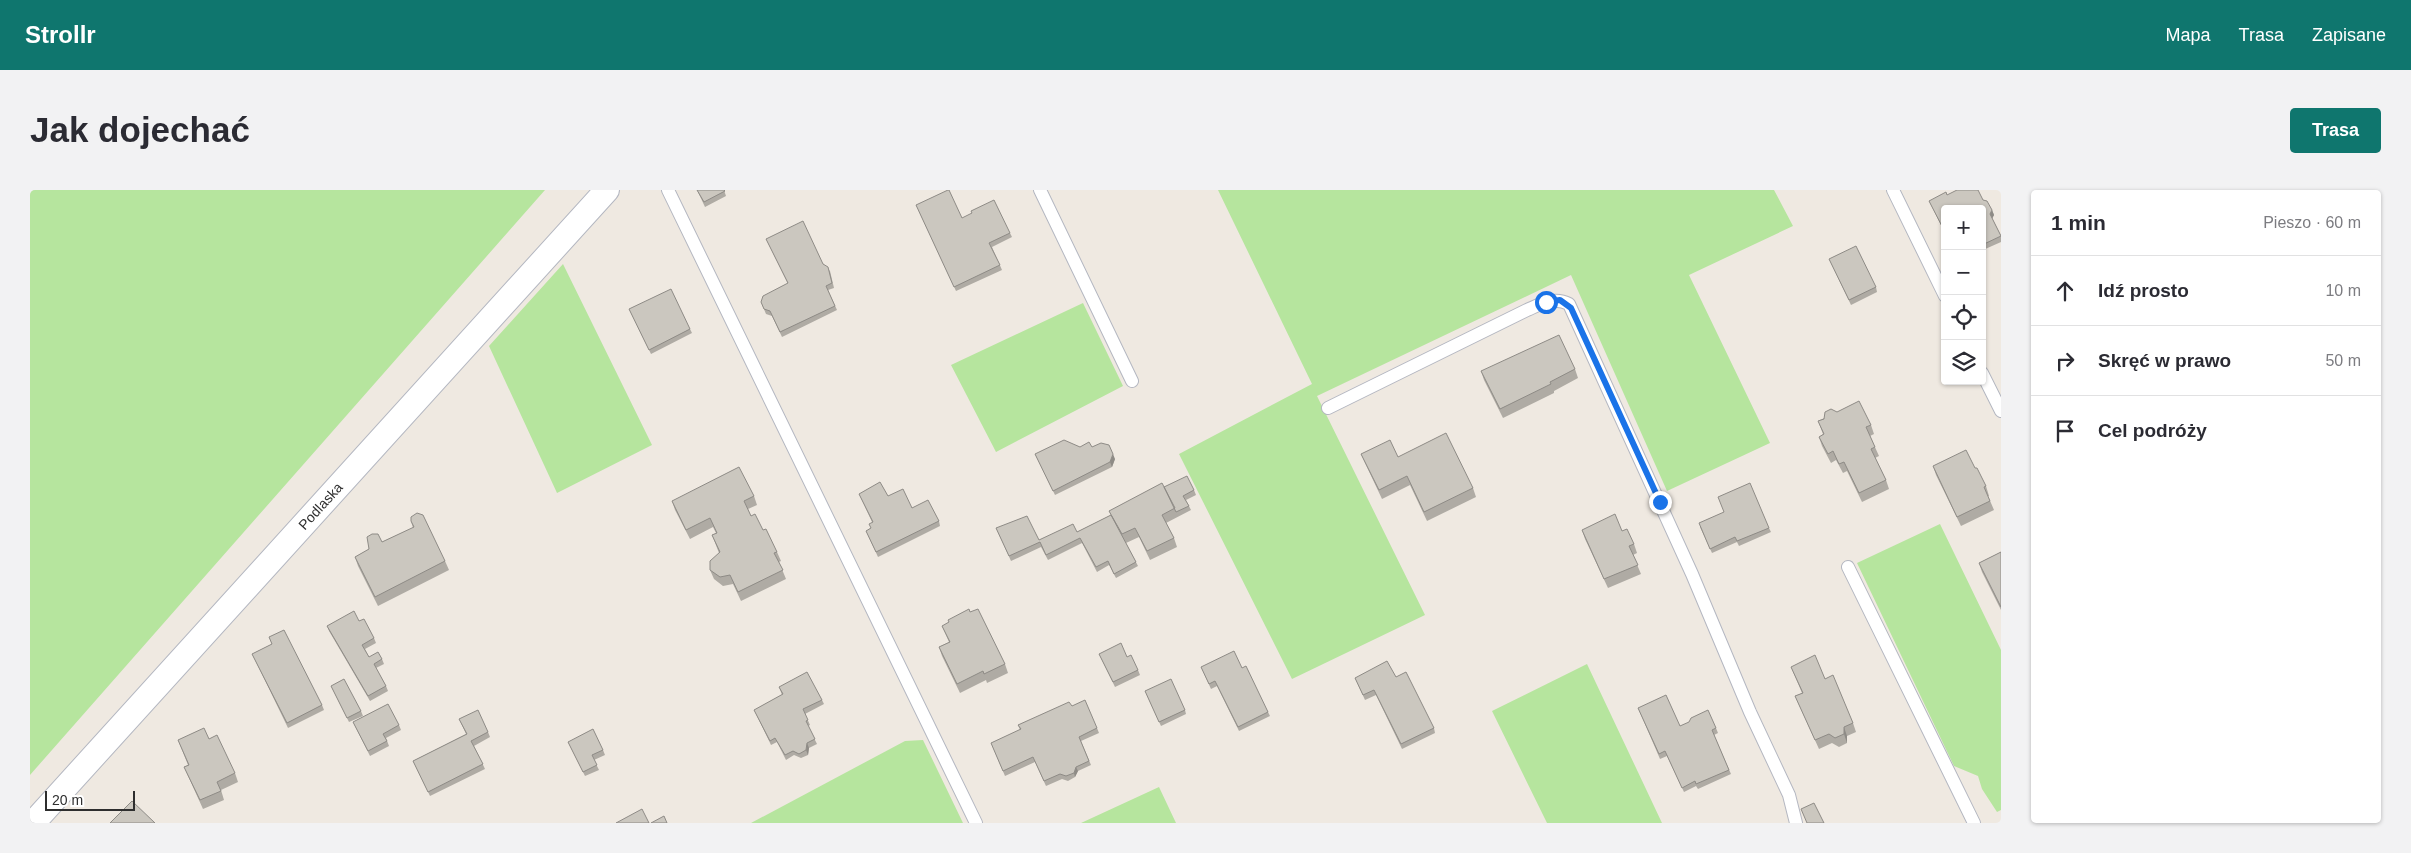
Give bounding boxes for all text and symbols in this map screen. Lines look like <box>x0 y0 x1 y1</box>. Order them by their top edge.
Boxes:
text: Strollr <box>25 21 96 48</box>
text: Mapa <box>2166 25 2211 45</box>
text: Trasa <box>2239 25 2284 45</box>
text: Zapisane <box>2312 25 2386 45</box>
button: Trasa <box>2290 108 2381 153</box>
text: Jak dojechać <box>30 110 250 149</box>
map controls <box>1941 205 1986 385</box>
button: + <box>1941 205 1986 250</box>
text: 1 min <box>2051 211 2106 234</box>
text: Pieszo · 60 m <box>2263 214 2361 231</box>
button: − <box>1941 250 1986 295</box>
icon: ahead <box>2051 277 2079 305</box>
text: Idź prosto <box>2098 280 2189 301</box>
text: 10 m <box>2325 282 2361 299</box>
route start <box>1535 291 1558 314</box>
button: locate <box>1941 295 1986 340</box>
button: layers <box>1941 340 1986 385</box>
icon: right <box>2051 347 2079 375</box>
text: Skręć w prawo <box>2098 350 2231 371</box>
text: 50 m <box>2325 352 2361 369</box>
icon: arrive <box>2051 417 2079 445</box>
text: Cel podróży <box>2098 420 2207 441</box>
street label: Podlaska <box>295 479 346 533</box>
route end <box>1649 491 1672 514</box>
scale bar <box>45 788 135 811</box>
text: 20 m <box>52 792 83 808</box>

